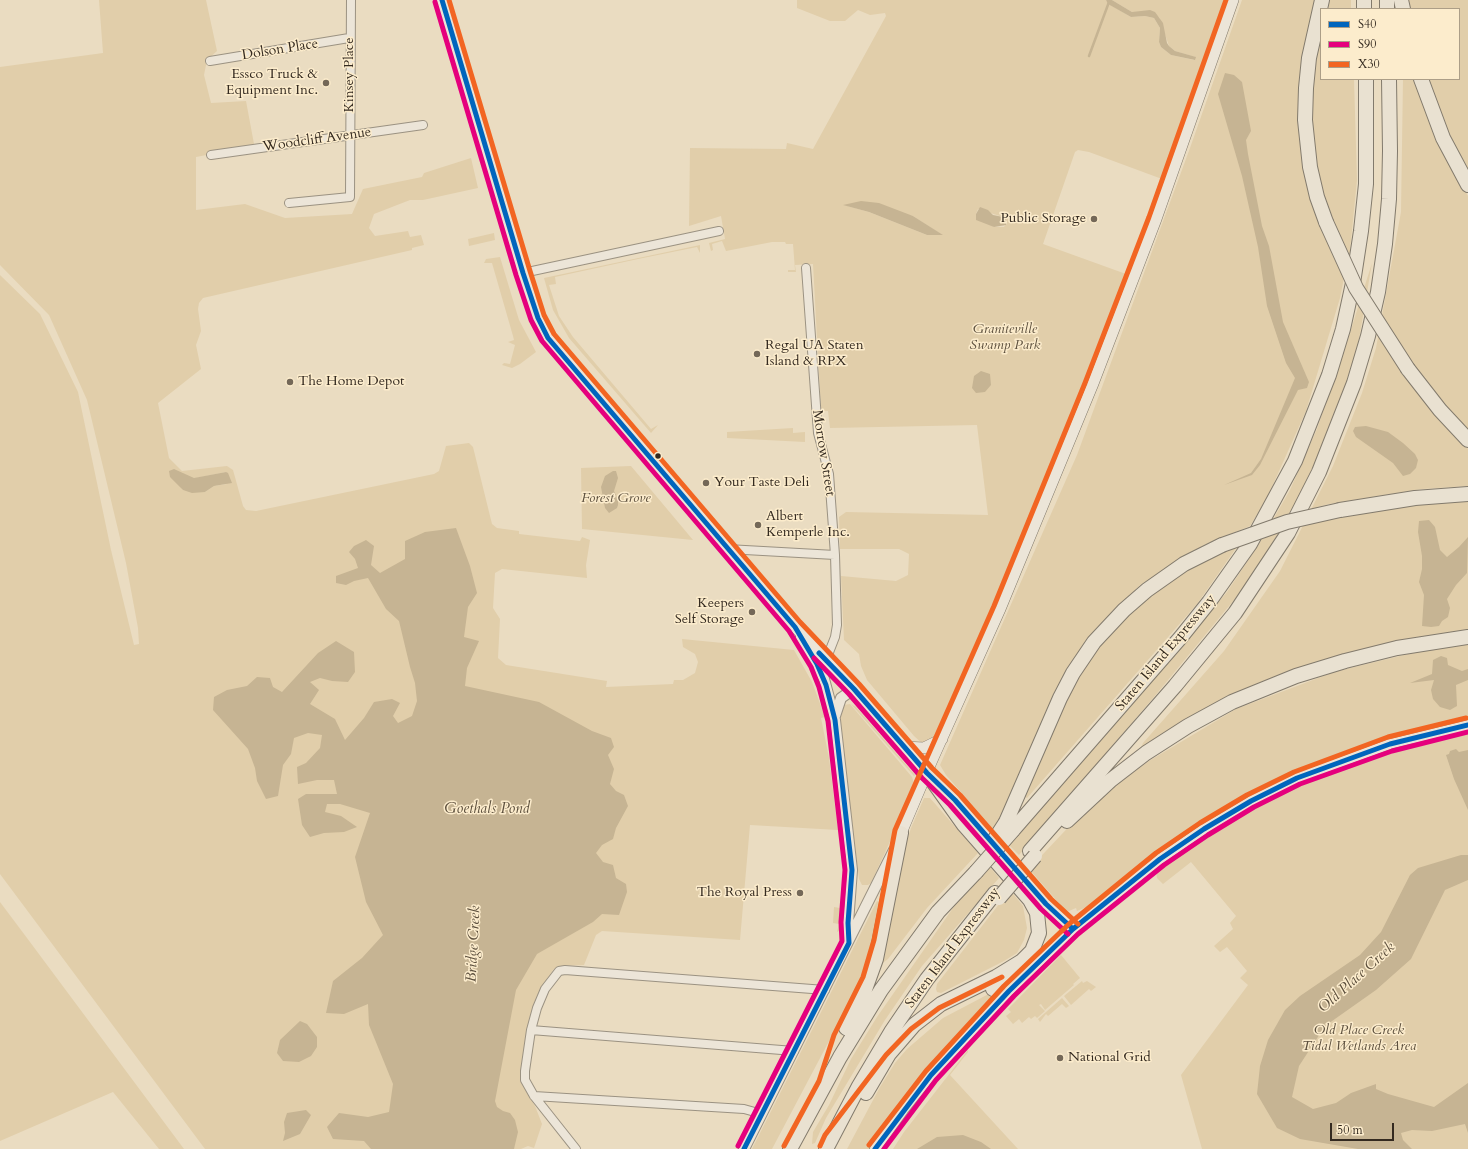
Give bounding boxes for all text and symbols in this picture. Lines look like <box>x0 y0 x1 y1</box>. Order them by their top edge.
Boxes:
legend <box>1320 8 1460 80</box>
text: S40 <box>1358 16 1376 32</box>
street label: Dolson Place <box>241 36 319 64</box>
text: S90 <box>1358 36 1376 52</box>
street label: Kinsey Place <box>342 37 358 113</box>
text: X30 <box>1358 56 1380 72</box>
place label: Essco Truck & Equipment Inc. <box>226 67 318 100</box>
marker: Essco Truck & Equipment Inc. <box>321 78 331 88</box>
street label: Woodcliff Avenue <box>262 124 372 156</box>
place label: Public Storage <box>1001 211 1086 227</box>
marker: Public Storage <box>1089 214 1099 224</box>
park label: Graniteville Swamp Park <box>970 322 1040 354</box>
place label: Regal UA Staten Island & RPX <box>765 338 864 370</box>
marker: Regal UA Staten Island & RPX <box>752 349 762 359</box>
place label: The Home Depot <box>298 374 404 390</box>
marker: The Home Depot <box>285 377 295 387</box>
street label: Morrow Street <box>808 409 838 497</box>
unlabelled marker <box>653 451 663 461</box>
place label: Your Taste Deli <box>714 475 809 491</box>
marker: Your Taste Deli <box>701 478 711 488</box>
park label: Forest Grove <box>581 491 651 507</box>
place label: Albert Kemperle Inc. <box>766 509 850 542</box>
marker: Albert Kemperle Inc. <box>753 520 763 530</box>
street label: Staten Island Expressway <box>1112 591 1220 715</box>
place label: Keepers Self Storage <box>675 596 744 628</box>
marker: Keepers Self Storage <box>747 607 757 617</box>
water label: Goethals Pond <box>444 801 530 819</box>
street label: Staten Island Expressway <box>902 884 1004 1012</box>
place label: The Royal Press <box>697 885 792 901</box>
marker: The Royal Press <box>795 888 805 898</box>
water label: Bridge Creek <box>463 905 485 983</box>
water label: Old Place Creek <box>1315 939 1399 1017</box>
park label: Old Place Creek Tidal Wetlands Area <box>1302 1023 1416 1056</box>
place label: National Grid <box>1068 1050 1151 1066</box>
marker: National Grid <box>1055 1053 1065 1063</box>
scale bar <box>1332 1115 1396 1141</box>
text: 50 m <box>1337 1122 1363 1138</box>

